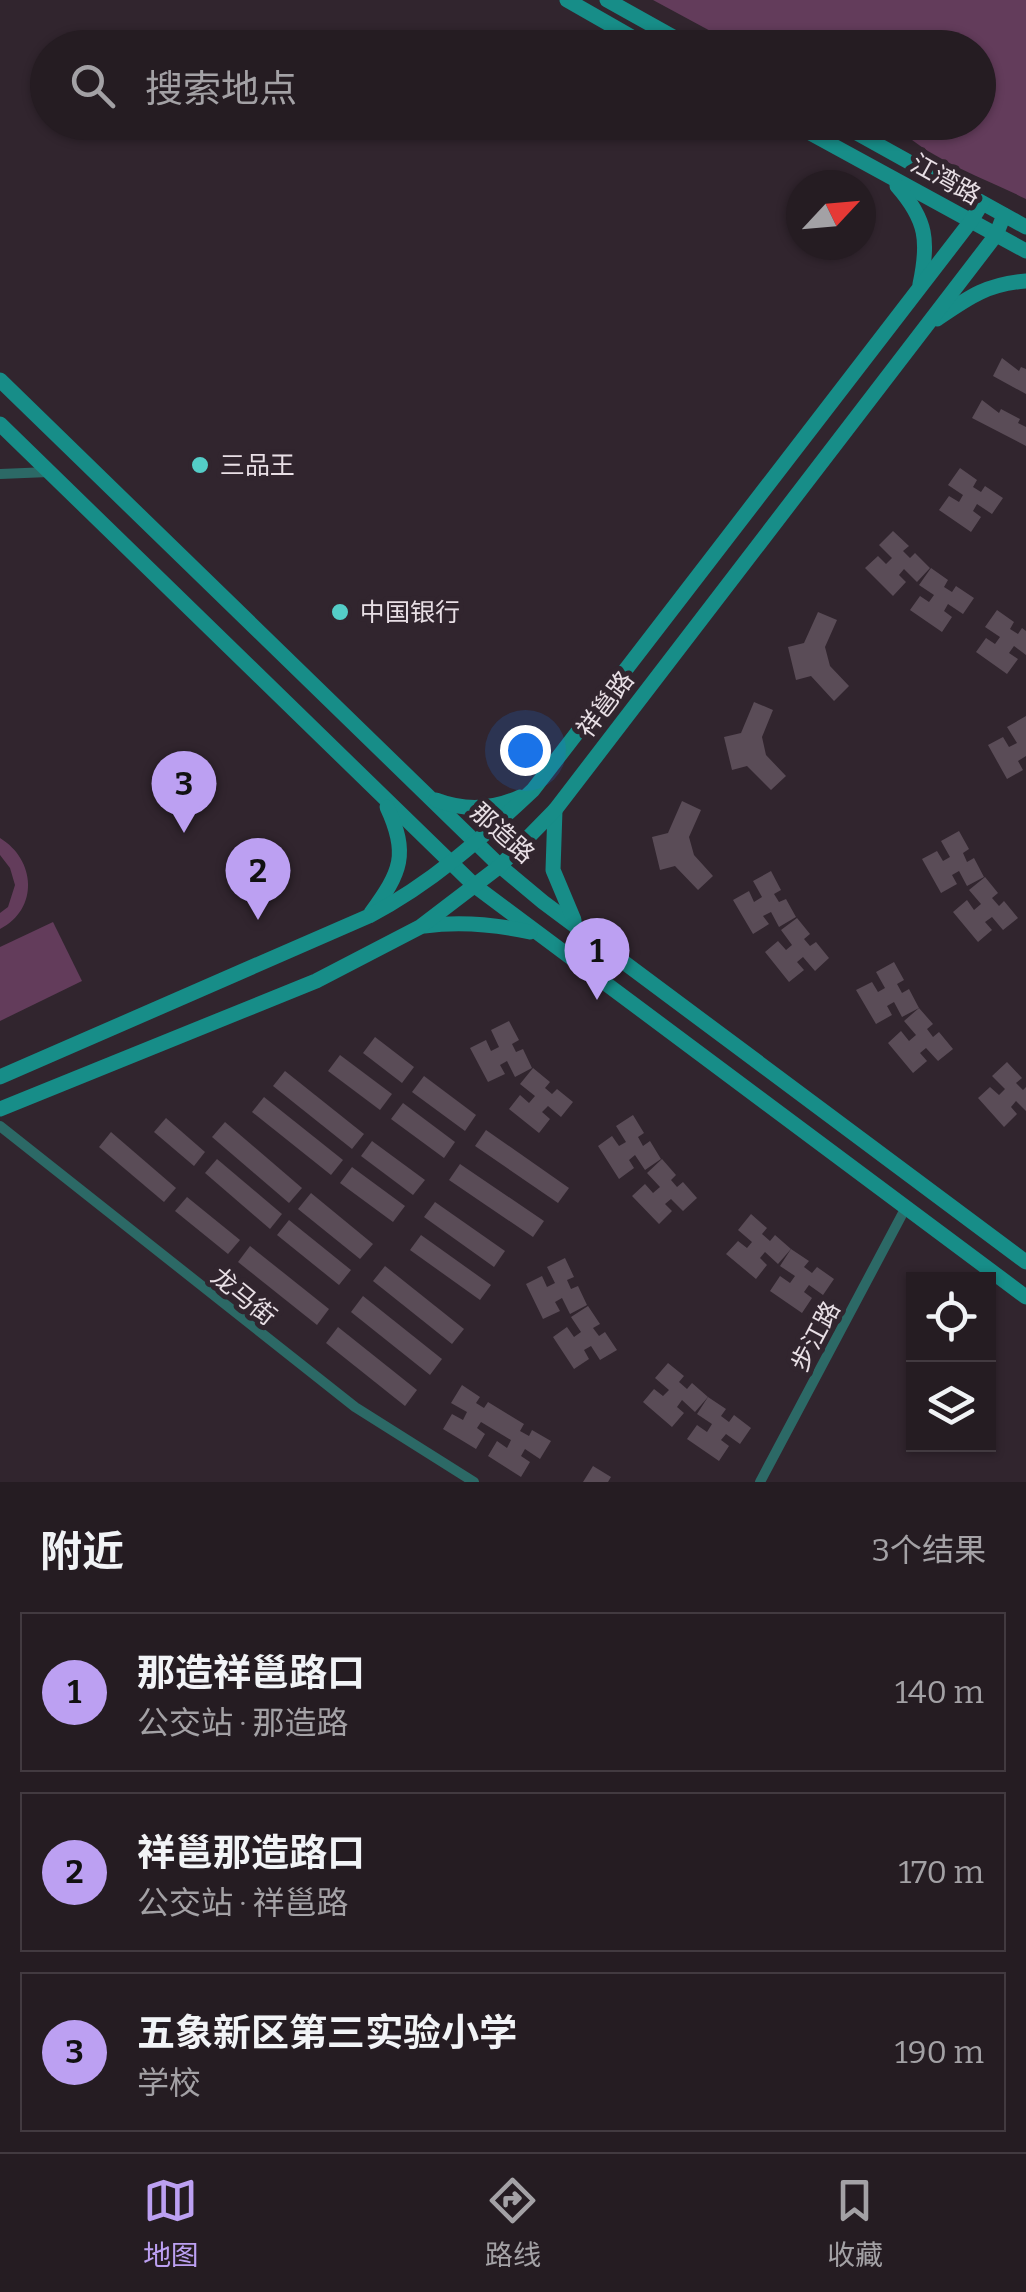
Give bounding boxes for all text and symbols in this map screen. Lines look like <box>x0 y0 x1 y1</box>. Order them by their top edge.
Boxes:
search box <box>30 30 996 140</box>
icon: search <box>65 58 120 113</box>
text: 搜索地点 <box>145 66 297 112</box>
street label: 江湾路 <box>905 149 986 211</box>
north arrow <box>786 170 876 260</box>
place label: 三品王 <box>220 451 295 481</box>
marker: 三品王 <box>189 454 211 476</box>
place label: 中国银行 <box>360 598 460 628</box>
marker: 中国银行 <box>329 601 351 623</box>
street label: 祥邕路 <box>571 666 640 744</box>
your location <box>500 725 551 776</box>
pin: 3 <box>152 750 216 833</box>
street label: 那造路 <box>464 797 540 870</box>
pin: 2 <box>226 838 290 920</box>
pin: 1 <box>564 918 630 1000</box>
street label: 龙马街 <box>205 1262 282 1332</box>
map controls <box>906 1272 996 1452</box>
button: locate <box>906 1272 996 1362</box>
street label: 步江路 <box>785 1296 847 1377</box>
button: layers <box>906 1362 996 1452</box>
text: 附近 <box>40 1527 124 1577</box>
text: 3个结果 <box>872 1531 986 1569</box>
text: 那造祥邕路口 <box>137 1650 365 1696</box>
text: 1 <box>68 1673 81 1711</box>
text: 140 m <box>895 1673 984 1711</box>
text: 公交站 · 那造路 <box>137 1704 349 1742</box>
text: 祥邕那造路口 <box>137 1830 365 1876</box>
text: 2 <box>65 1853 84 1891</box>
text: 170 m <box>898 1853 984 1891</box>
text: 公交站 · 祥邕路 <box>137 1884 349 1922</box>
text: 五象新区第三实验小学 <box>137 2010 517 2056</box>
text: 3 <box>65 2033 84 2071</box>
text: 190 m <box>895 2033 984 2071</box>
text: 学校 <box>137 2064 201 2102</box>
tab: 地图 <box>143 2173 199 2273</box>
tab: 路线 <box>485 2173 541 2273</box>
tab: 收藏 <box>827 2173 883 2273</box>

